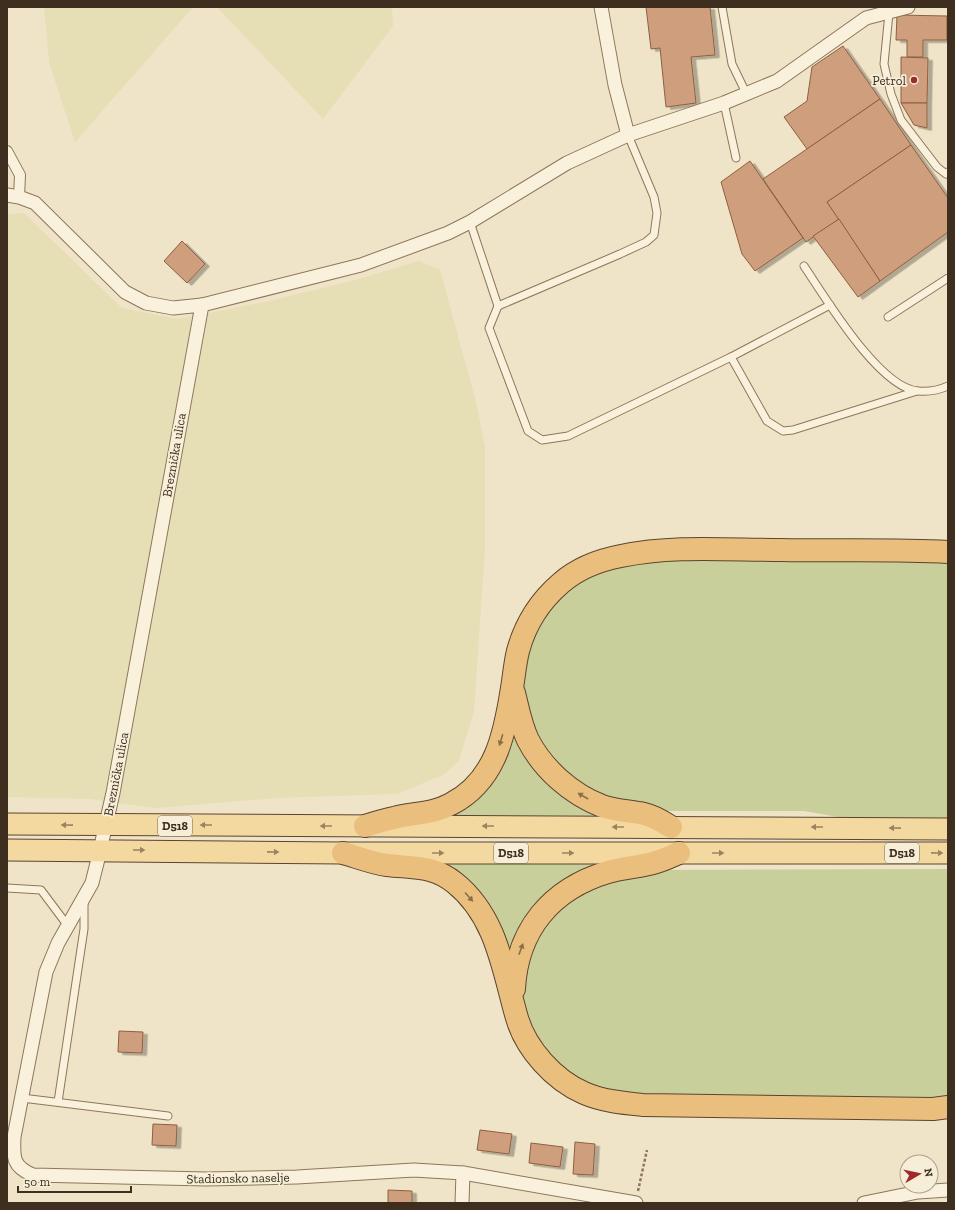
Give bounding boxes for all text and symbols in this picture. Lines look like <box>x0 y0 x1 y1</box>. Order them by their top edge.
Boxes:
place label: Petrol <box>872 73 907 88</box>
marker: Petrol <box>909 75 919 85</box>
street label: Breznička ulica <box>159 411 189 498</box>
street label: Breznička ulica <box>101 730 132 817</box>
one-way arrow <box>498 735 504 747</box>
one-way arrow <box>577 792 589 799</box>
road number: D518 <box>158 816 192 836</box>
one-way arrow <box>60 822 73 828</box>
one-way arrow <box>199 822 212 828</box>
one-way arrow <box>319 823 332 829</box>
one-way arrow <box>481 823 494 829</box>
one-way arrow <box>611 824 624 830</box>
one-way arrow <box>810 824 823 830</box>
one-way arrow <box>888 825 901 831</box>
road number: D518 <box>494 843 528 863</box>
road number: D518 <box>885 843 919 863</box>
one-way arrow <box>133 847 145 854</box>
one-way arrow <box>267 848 279 855</box>
one-way arrow <box>432 850 445 856</box>
one-way arrow <box>562 850 575 856</box>
one-way arrow <box>712 850 725 856</box>
one-way arrow <box>931 850 944 856</box>
one-way arrow <box>464 892 473 901</box>
one-way arrow <box>519 942 525 954</box>
north arrow <box>899 1154 939 1194</box>
text: N <box>921 1167 936 1178</box>
scale bar <box>18 1168 131 1194</box>
street label: Stadionsko naselje <box>186 1170 290 1187</box>
text: 50 m <box>24 1175 51 1189</box>

